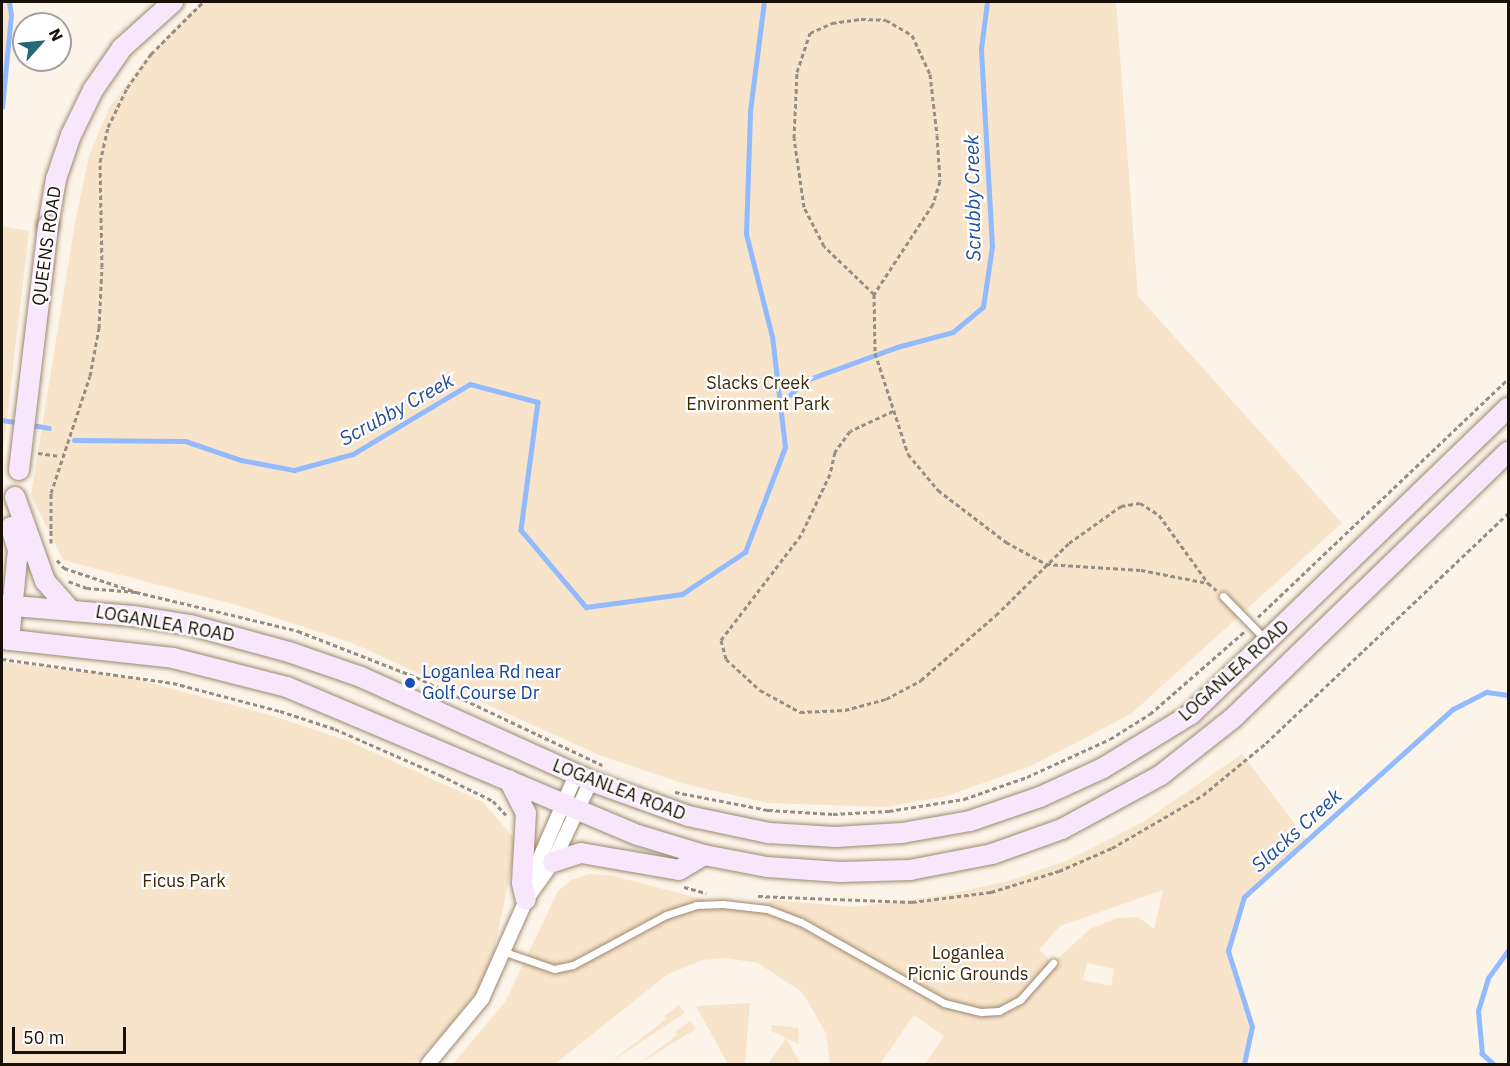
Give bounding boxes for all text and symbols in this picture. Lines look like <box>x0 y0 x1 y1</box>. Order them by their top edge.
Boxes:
north arrow <box>12 12 72 72</box>
text: N <box>45 25 68 44</box>
water label: Scrubby Creek <box>959 134 985 262</box>
street label: QUEENS ROAD <box>28 185 66 307</box>
water label: Scrubby Creek <box>335 368 457 450</box>
park label: Slacks Creek Environment Park <box>686 373 830 416</box>
street label: LOGANLEA ROAD <box>94 601 236 647</box>
street label: LOGANLEA ROAD <box>1174 616 1294 726</box>
place label: Loganlea Rd near Golf Course Dr <box>422 662 561 704</box>
marker: Loganlea Rd near Golf Course Dr <box>403 676 417 690</box>
street label: LOGANLEA ROAD <box>549 755 689 825</box>
water label: Slacks Creek <box>1246 783 1346 877</box>
park label: Ficus Park <box>142 870 226 892</box>
park label: Loganlea Picnic Grounds <box>907 943 1029 986</box>
scale bar <box>15 1015 129 1053</box>
text: 50 m <box>23 1026 65 1049</box>

